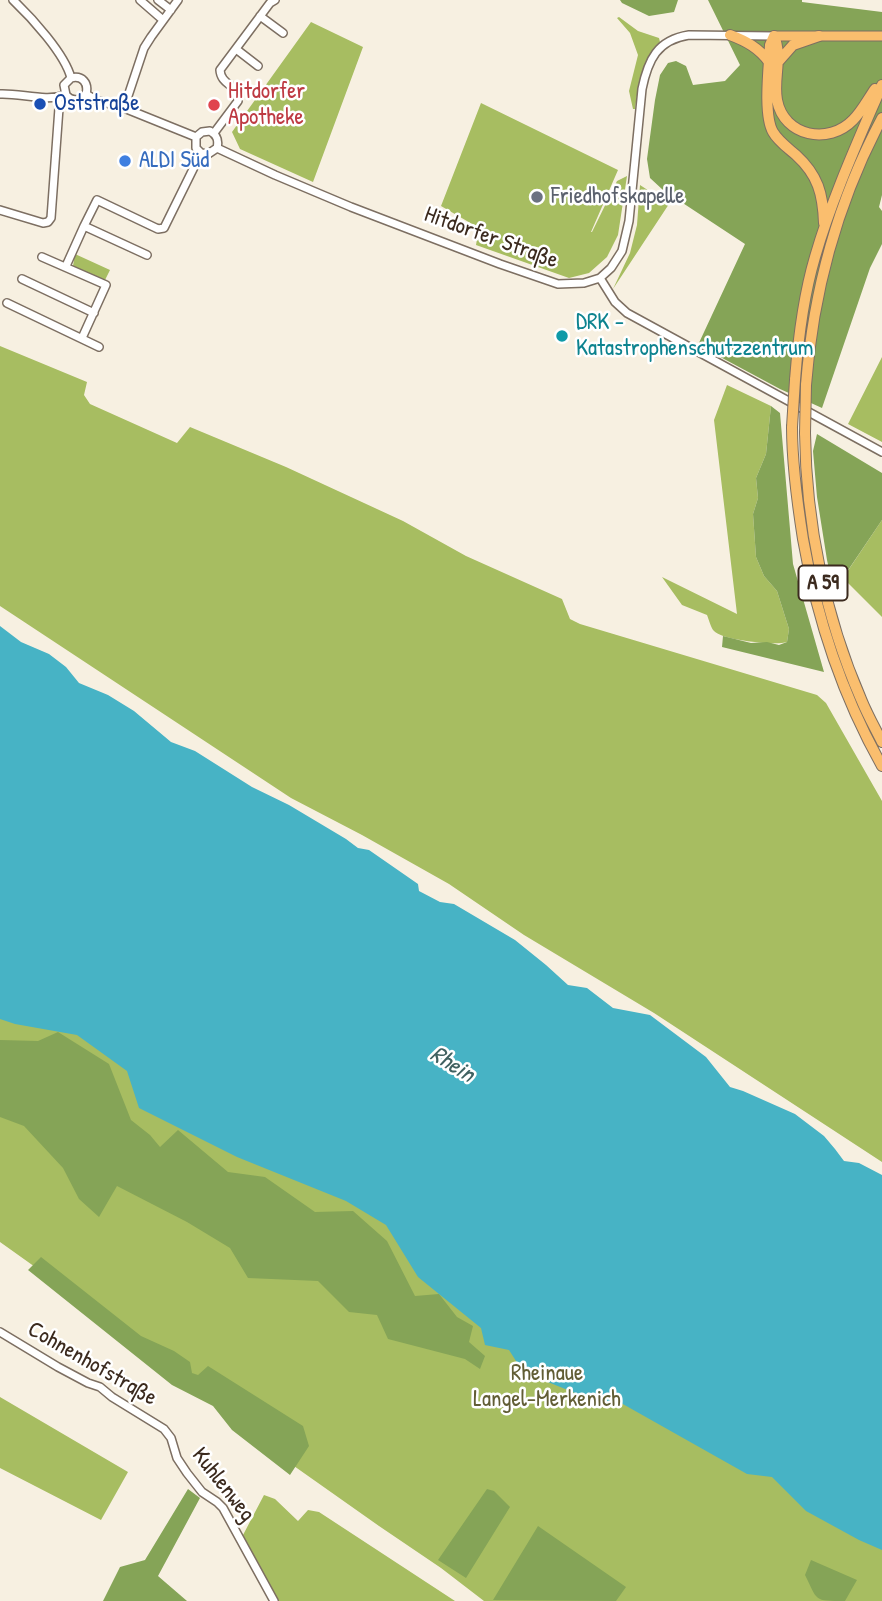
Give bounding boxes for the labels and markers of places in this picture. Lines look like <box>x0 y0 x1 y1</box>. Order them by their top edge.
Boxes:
place label: Hitdorfer Apotheke <box>228 78 305 132</box>
place label: Oststraße <box>54 90 140 118</box>
marker: Oststraße <box>32 96 48 112</box>
marker: Hitdorfer Apotheke <box>206 97 222 113</box>
place label: ALDI Süd <box>139 147 209 175</box>
marker: ALDI Süd <box>117 153 133 169</box>
place label: Friedhofskapelle <box>551 183 684 211</box>
marker: Friedhofskapelle <box>529 189 545 205</box>
place label: DRK - Katastrophenschutzzentrum <box>576 309 813 363</box>
marker: DRK - Katastrophenschutzzentrum <box>554 328 570 344</box>

